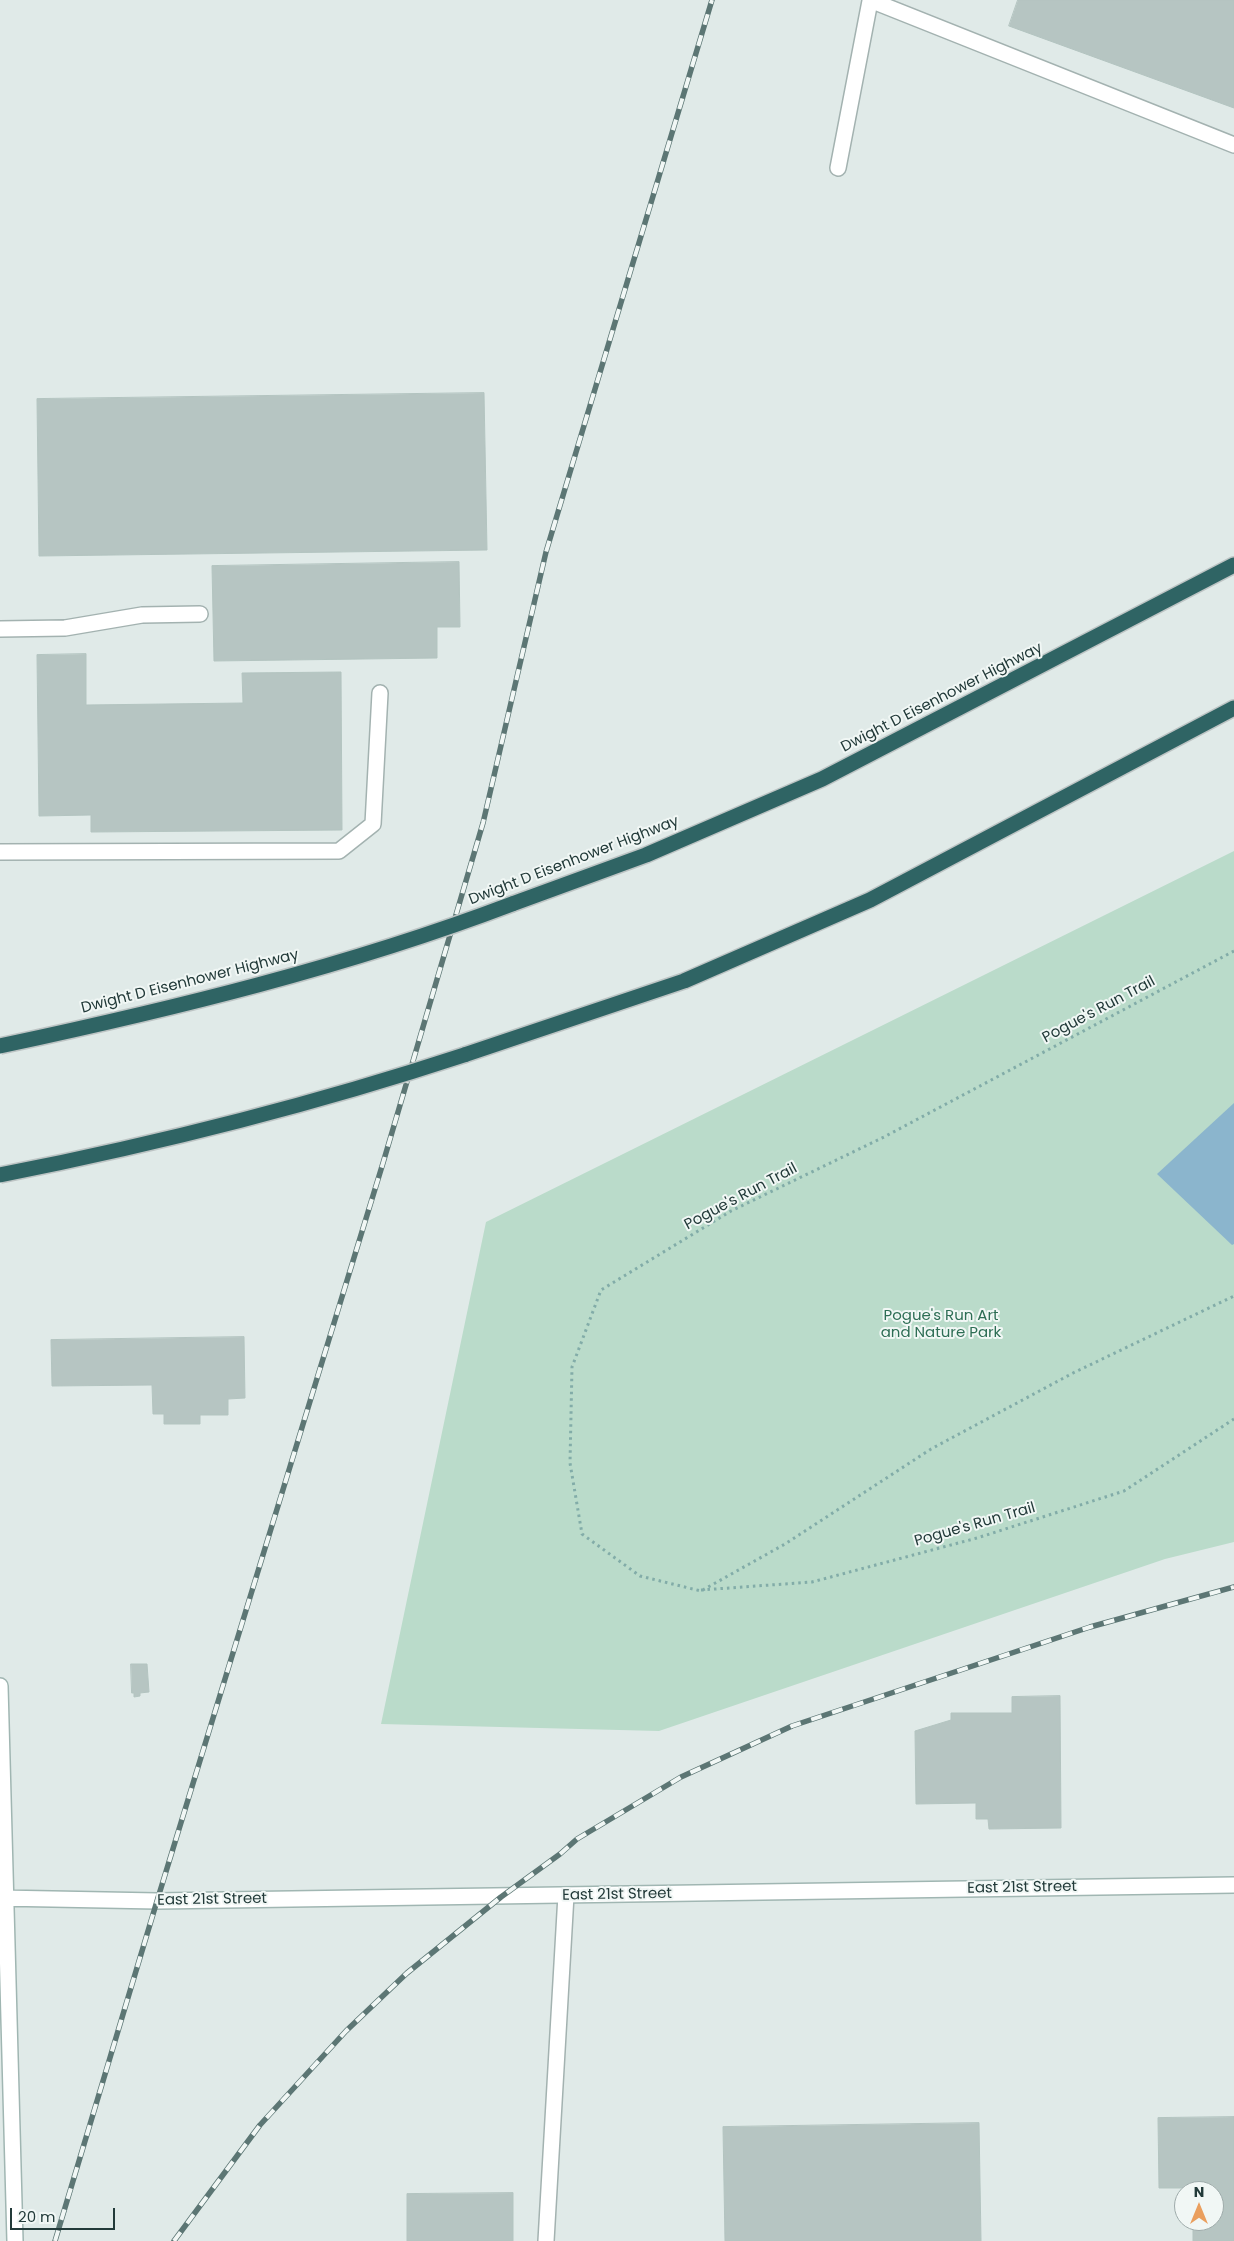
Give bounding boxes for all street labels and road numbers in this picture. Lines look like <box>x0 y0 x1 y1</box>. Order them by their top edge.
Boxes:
street label: Dwight D Eisenhower Highway <box>838 639 1046 757</box>
street label: Dwight D Eisenhower Highway <box>466 813 682 909</box>
street label: Dwight D Eisenhower Highway <box>79 946 301 1018</box>
street label: Pogue's Run Trail <box>1040 973 1158 1047</box>
street label: Pogue's Run Trail <box>682 1160 800 1234</box>
street label: Pogue's Run Trail <box>912 1499 1038 1551</box>
street label: East 21st Street <box>967 1878 1077 1898</box>
street label: East 21st Street <box>562 1885 672 1905</box>
street label: East 21st Street <box>157 1890 267 1910</box>

